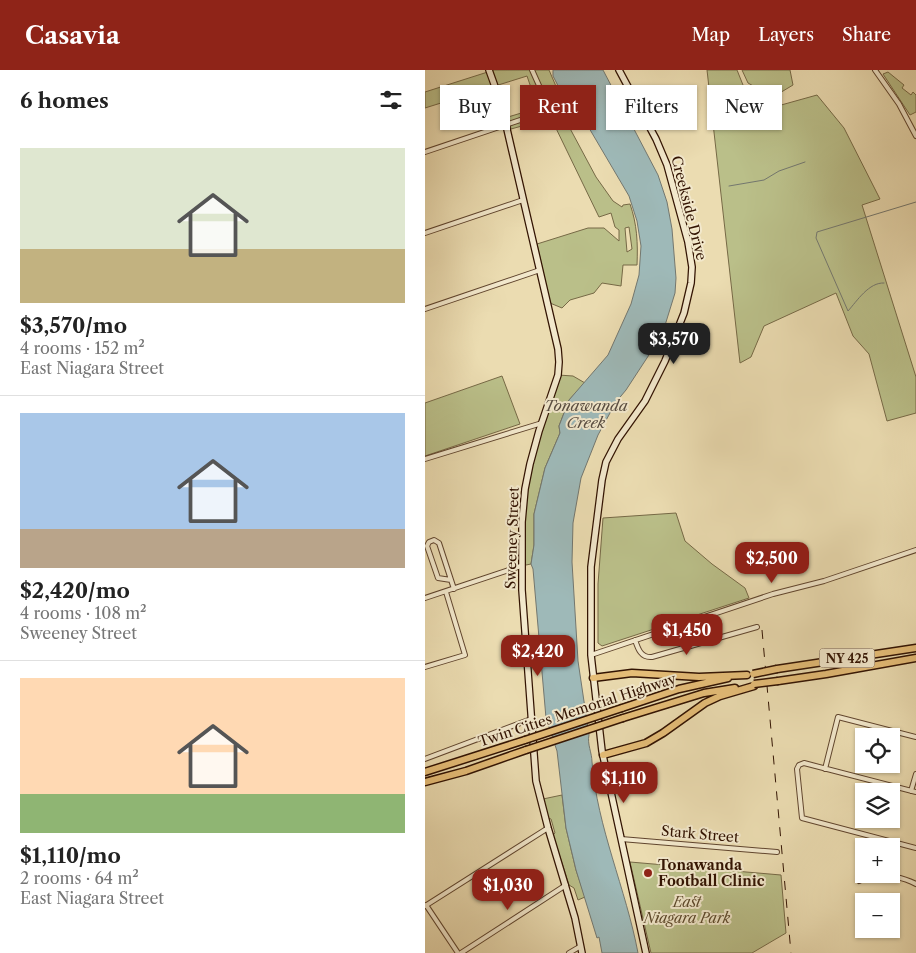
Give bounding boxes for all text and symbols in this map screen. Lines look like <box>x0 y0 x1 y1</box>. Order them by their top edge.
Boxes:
text: Casavia <box>25 21 120 50</box>
text: Map <box>692 24 730 46</box>
text: Layers <box>758 24 814 46</box>
text: Share <box>842 24 891 46</box>
chip: Buy <box>440 85 510 130</box>
chip: Rent <box>520 85 596 130</box>
chip: Filters <box>606 85 697 130</box>
chip: New <box>707 85 782 130</box>
icon: filters <box>377 86 405 114</box>
text: 6 homes <box>20 88 109 113</box>
street label: Creekside Drive <box>667 154 711 262</box>
icon: home <box>168 180 258 270</box>
text: $3,570/mo <box>20 313 127 338</box>
pin: $3,570 <box>633 322 715 365</box>
text: $3,570 <box>649 329 699 349</box>
text: 4 rooms · 152 m² <box>20 338 145 358</box>
text: East Niagara Street <box>20 358 164 378</box>
water label: Tonawanda Creek <box>544 396 628 432</box>
icon: home <box>168 446 258 536</box>
street label: Sweeney Street <box>501 487 523 589</box>
pin: $2,500 <box>731 542 813 584</box>
text: $2,500 <box>746 548 798 568</box>
text: $2,420/mo <box>20 578 130 603</box>
text: 4 rooms · 108 m² <box>20 603 147 623</box>
pin: $1,450 <box>646 614 728 656</box>
text: $1,450 <box>662 620 712 640</box>
text: Sweeney Street <box>20 623 137 643</box>
pin: $2,420 <box>497 634 579 677</box>
text: $2,420 <box>512 641 564 661</box>
road number: NY 425 <box>819 648 875 668</box>
street label: Twin Cities Memorial Highway <box>476 669 678 751</box>
icon: home <box>168 711 258 801</box>
map controls <box>855 728 900 938</box>
button: locate <box>855 728 900 773</box>
pin: $1,110 <box>583 762 665 804</box>
text: $1,110 <box>602 768 646 788</box>
button: layers <box>855 783 900 828</box>
street label: Stark Street <box>660 822 740 846</box>
button: + <box>855 838 900 883</box>
text: $1,110/mo <box>20 843 121 868</box>
place label: Tonawanda Football Clinic <box>658 856 765 890</box>
marker: Tonawanda Football Clinic <box>642 867 654 879</box>
text: 2 rooms · 64 m² <box>20 868 139 888</box>
pin: $1,030 <box>467 868 549 911</box>
text: $1,030 <box>483 875 533 895</box>
text: East Niagara Street <box>20 888 164 908</box>
park label: East Niagara Park <box>643 893 731 927</box>
button: − <box>855 893 900 938</box>

